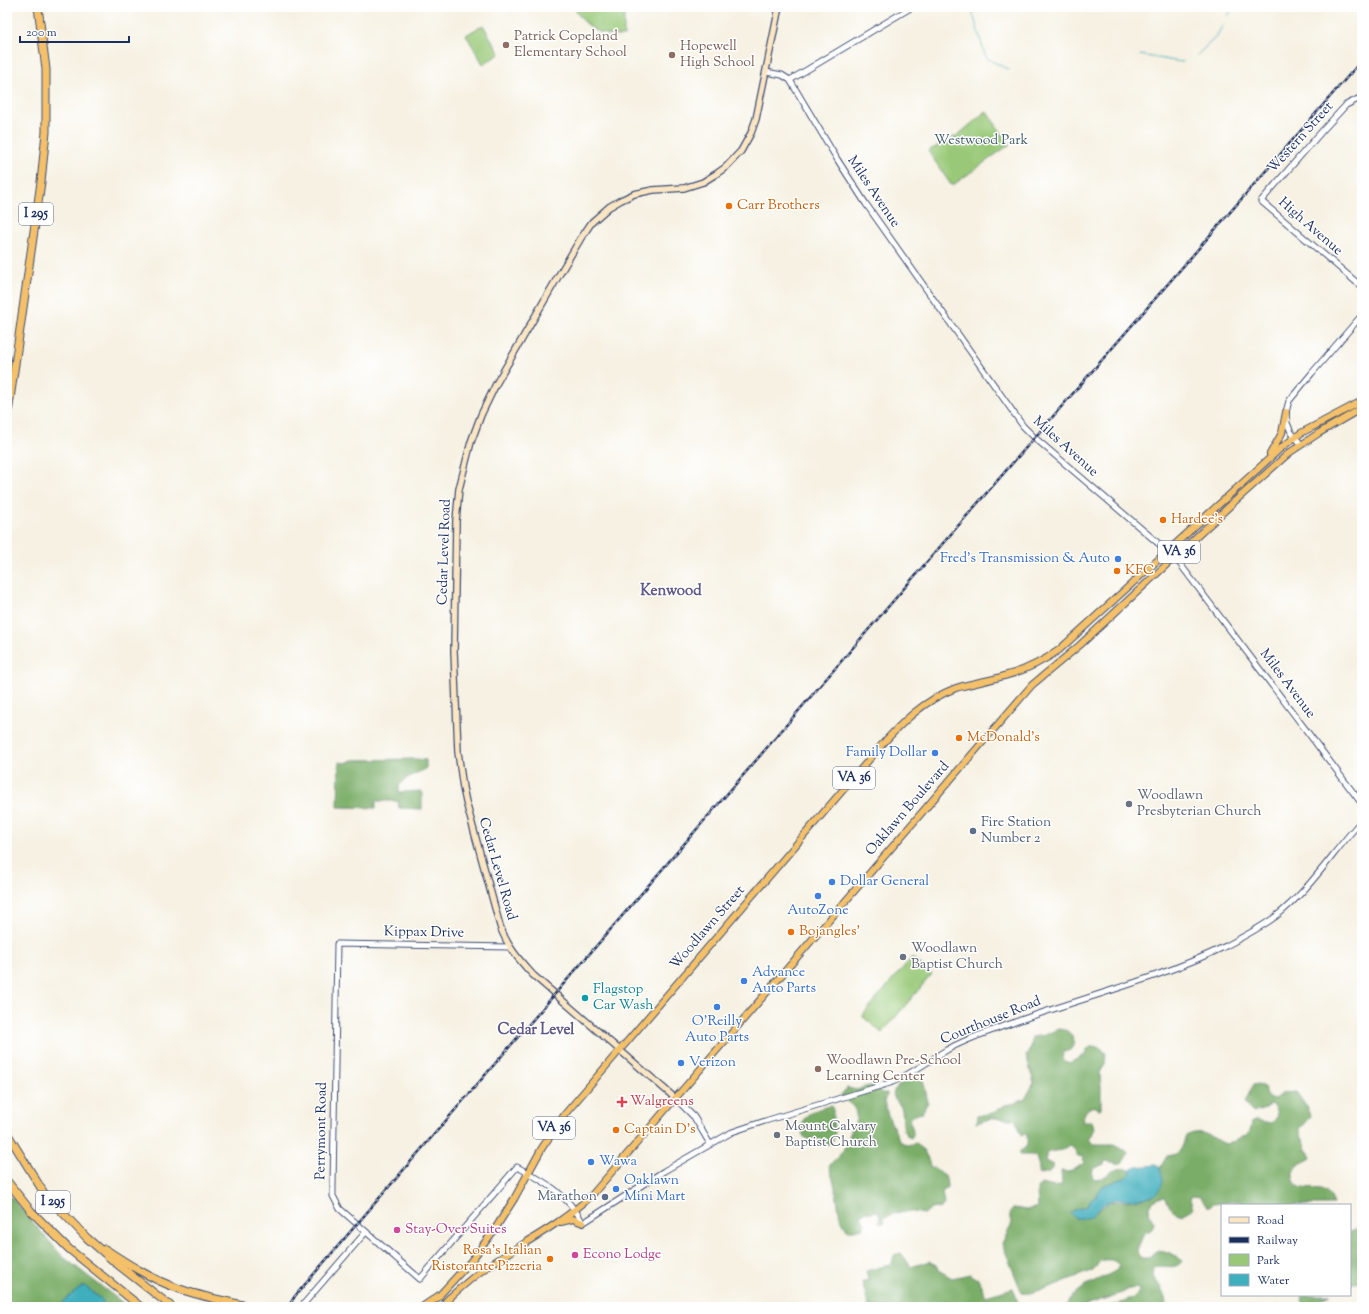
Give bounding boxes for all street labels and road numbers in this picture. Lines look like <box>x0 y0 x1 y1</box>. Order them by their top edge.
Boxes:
street label: Western Street <box>1263 98 1339 178</box>
street label: Miles Avenue <box>842 152 904 232</box>
street label: High Avenue <box>1273 193 1347 261</box>
road number: I 295 <box>19 203 53 225</box>
street label: Miles Avenue <box>1028 412 1102 482</box>
street label: Cedar Level Road <box>433 498 457 605</box>
road number: VA 36 <box>1158 541 1200 563</box>
street label: Miles Avenue <box>1254 645 1320 723</box>
street label: Oaklawn Boulevard <box>861 757 955 861</box>
road number: VA 36 <box>833 767 875 789</box>
street label: Cedar Level Road <box>473 815 521 923</box>
street label: Woodlawn Street <box>666 881 750 974</box>
street label: Kippax Drive <box>384 922 464 944</box>
street label: Courthouse Road <box>938 992 1044 1050</box>
street label: Perrymont Road <box>311 1082 333 1180</box>
road number: VA 36 <box>533 1117 575 1139</box>
road number: I 295 <box>36 1191 70 1213</box>

